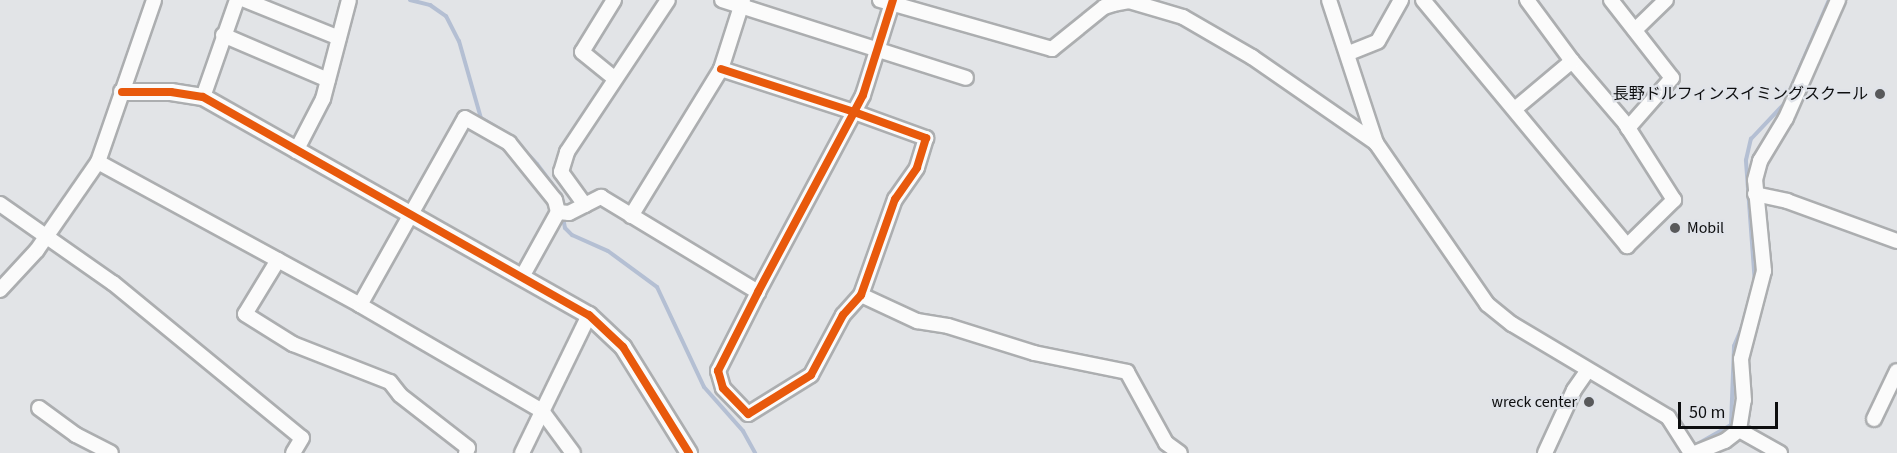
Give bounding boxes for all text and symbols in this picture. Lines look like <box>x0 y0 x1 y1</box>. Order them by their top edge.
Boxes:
place label: 長野ドルフィンスイミングスクール <box>1612 84 1868 104</box>
marker: 長野ドルフィンスイミングスクール <box>1873 87 1887 101</box>
place label: Mobil <box>1687 218 1724 238</box>
marker: Mobil <box>1668 221 1682 235</box>
scale bar <box>1681 390 1782 428</box>
place label: wreck center <box>1491 392 1577 412</box>
marker: wreck center <box>1582 395 1596 409</box>
text: 50 m <box>1689 400 1725 425</box>

